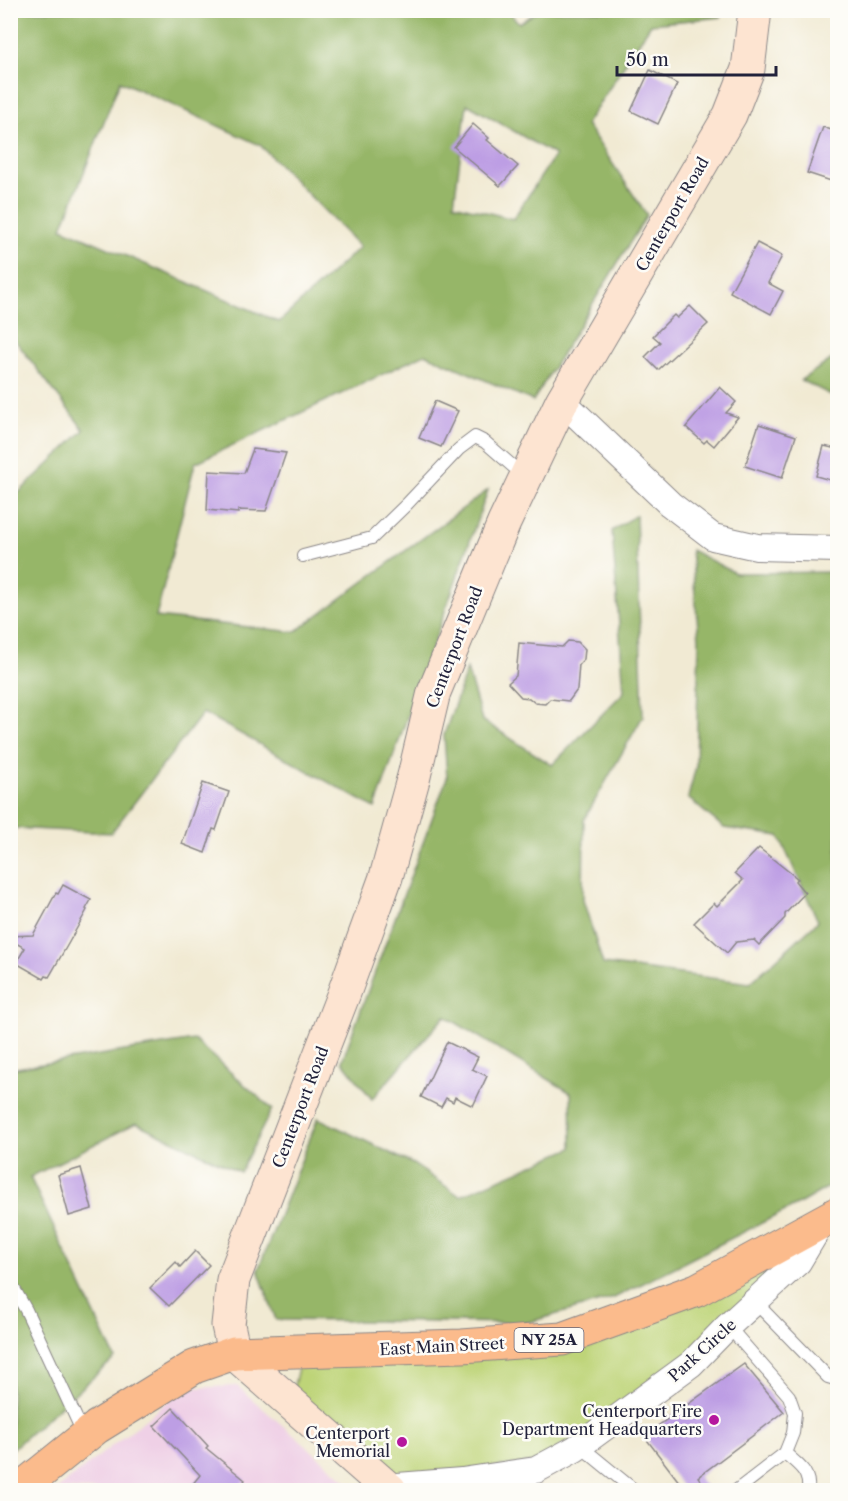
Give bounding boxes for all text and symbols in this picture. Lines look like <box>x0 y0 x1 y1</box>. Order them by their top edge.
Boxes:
scale bar <box>617 39 776 77</box>
text: 50 m <box>626 49 669 71</box>
street label: Centerport Road <box>631 153 713 275</box>
street label: Centerport Road <box>422 583 486 711</box>
street label: Centerport Road <box>268 1043 332 1171</box>
street label: Park Circle <box>664 1314 740 1386</box>
road number: NY 25A <box>514 1328 584 1352</box>
street label: East Main Street <box>379 1333 505 1359</box>
place label: Centerport Fire Department Headquarters <box>502 1401 702 1439</box>
marker: Centerport Fire Department Headquarters <box>707 1413 721 1427</box>
place label: Centerport Memorial <box>305 1423 390 1461</box>
marker: Centerport Memorial <box>395 1435 409 1449</box>

